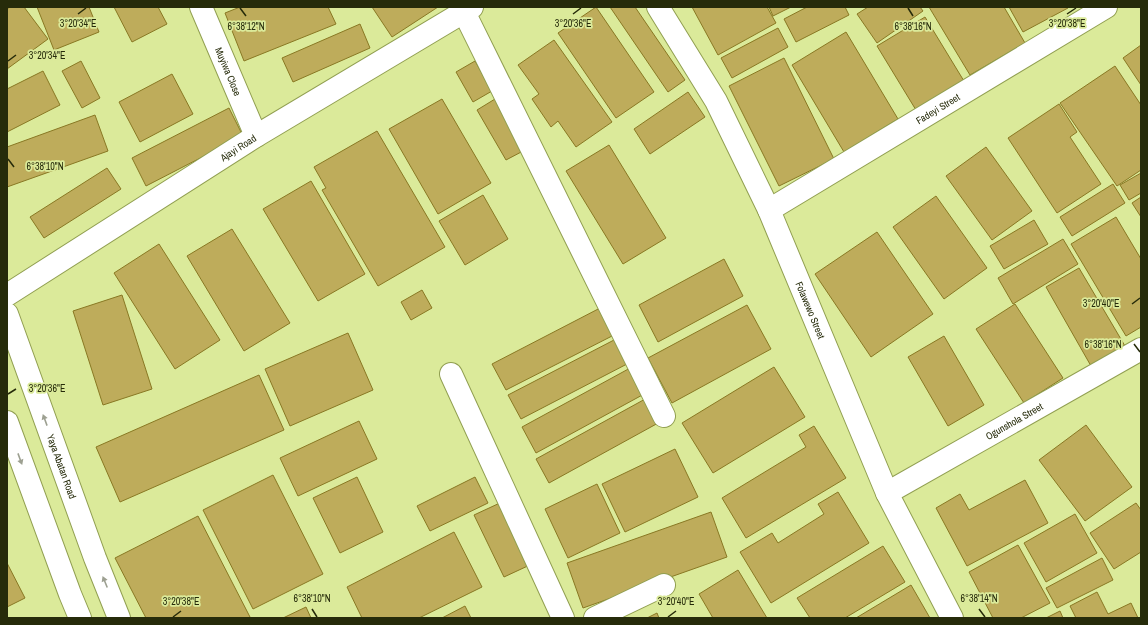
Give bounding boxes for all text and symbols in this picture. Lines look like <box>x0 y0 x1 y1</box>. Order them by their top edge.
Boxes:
text: 3°20'34"E <box>60 17 96 30</box>
text: 3°20'36"E <box>555 17 591 30</box>
text: 3°20'38"E <box>1049 17 1085 30</box>
text: 6°38'12"N <box>227 20 265 33</box>
text: 6°38'16"N <box>894 20 932 33</box>
street label: Muyiwa Close <box>212 45 244 98</box>
text: 3°20'34"E <box>29 49 65 62</box>
street label: Fadeyi Street <box>914 90 963 127</box>
street label: Ajayi Road <box>217 132 259 165</box>
text: 6°38'10"N <box>26 160 64 173</box>
street label: Folawewo Street <box>793 280 828 341</box>
text: 3°20'40"E <box>1083 297 1119 310</box>
text: 6°38'16"N <box>1084 338 1122 351</box>
text: 3°20'36"E <box>29 382 65 395</box>
street label: Ogunshola Street <box>983 400 1046 443</box>
one-way arrow <box>42 414 48 426</box>
street label: Yaya Abatan Road <box>44 432 79 501</box>
one-way arrow <box>18 453 24 465</box>
one-way arrow <box>101 575 107 587</box>
text: 6°38'10"N <box>293 592 331 605</box>
text: 6°38'14"N <box>960 592 998 605</box>
text: 3°20'38"E <box>163 595 199 608</box>
text: 3°20'40"E <box>658 595 694 608</box>

